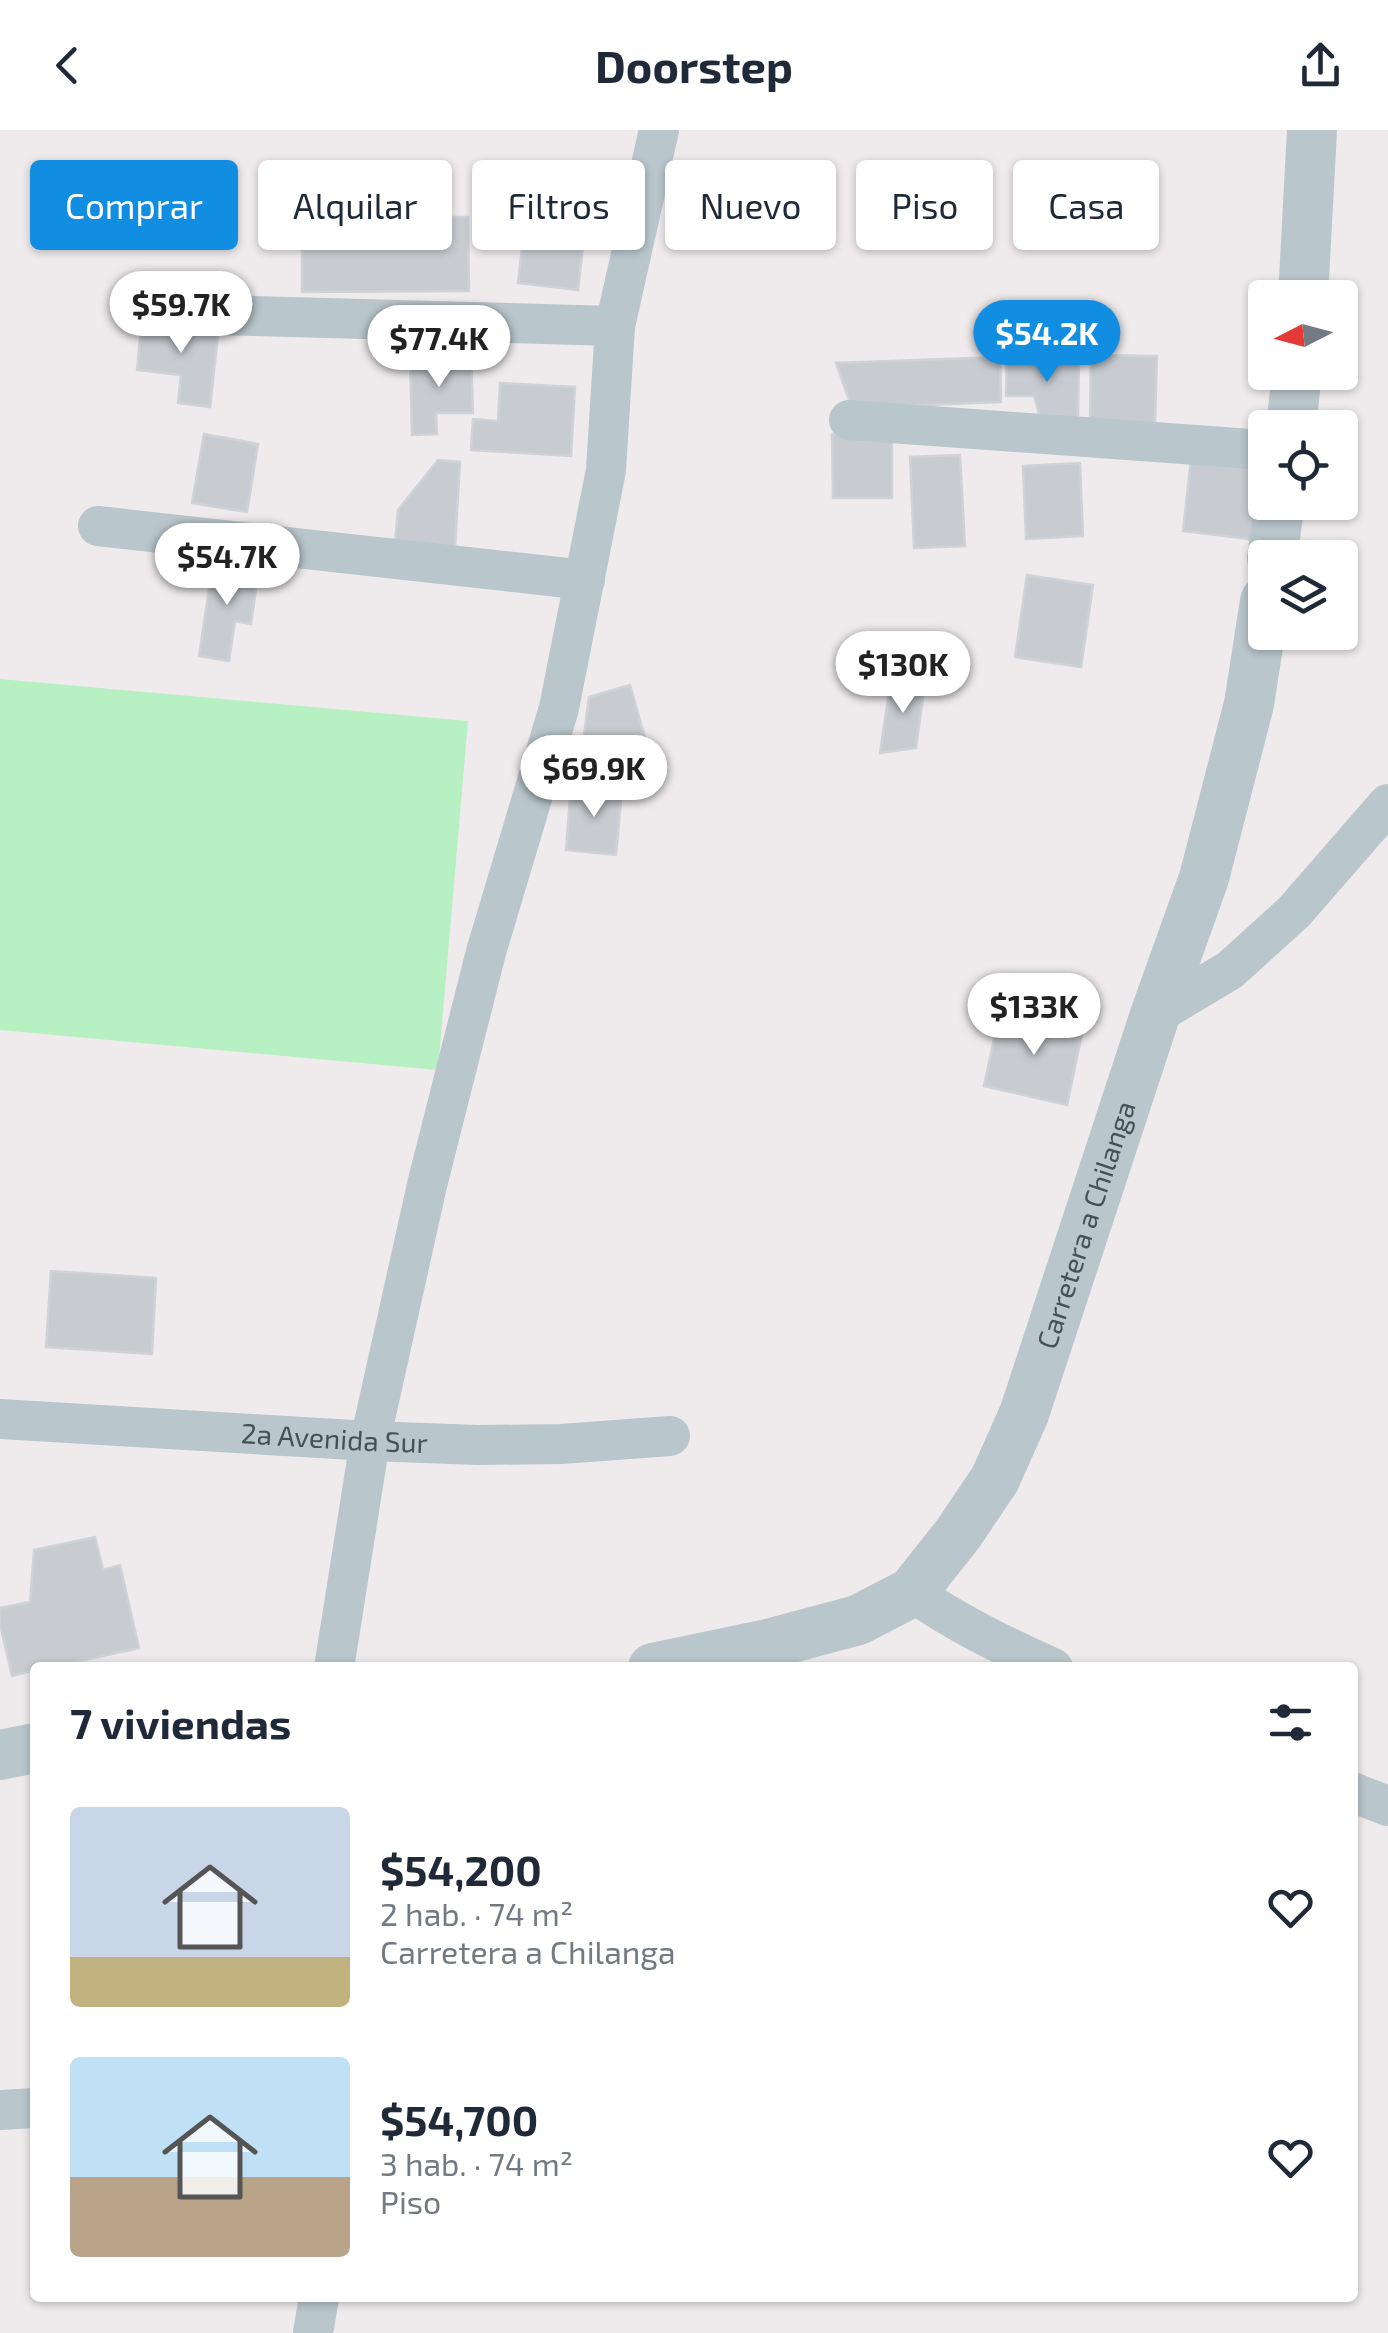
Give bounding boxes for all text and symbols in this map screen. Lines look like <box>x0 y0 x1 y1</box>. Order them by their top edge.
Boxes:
icon: back <box>40 38 95 93</box>
text: Doorstep <box>595 38 793 92</box>
icon: share <box>1293 38 1348 93</box>
chip: Comprar <box>30 160 238 250</box>
chip: Alquilar <box>258 160 452 250</box>
chip: Filtros <box>472 160 645 250</box>
chip: Nuevo <box>665 160 836 250</box>
chip: Piso <box>856 160 993 250</box>
chip: Casa <box>1013 160 1159 250</box>
pin: $59.7K <box>100 271 262 356</box>
north arrow <box>1248 280 1358 390</box>
map controls <box>1248 280 1358 650</box>
text: $59.7K <box>131 284 231 322</box>
pin: $54.2K <box>966 300 1128 385</box>
pin: $77.4K <box>358 305 520 390</box>
text: $54.2K <box>995 313 1099 351</box>
text: $77.4K <box>389 318 489 356</box>
button: locate <box>1248 410 1358 520</box>
pin: $54.7K <box>146 523 308 608</box>
text: $54.7K <box>177 536 277 574</box>
button: layers <box>1248 540 1358 650</box>
pin: $130K <box>833 631 973 716</box>
text: $130K <box>857 644 949 682</box>
pin: $69.9K <box>513 735 675 820</box>
text: $69.9K <box>542 748 646 786</box>
pin: $133K <box>964 973 1104 1058</box>
text: $133K <box>990 986 1078 1024</box>
street label: Carretera a Chilanga <box>1029 1096 1142 1353</box>
street label: 2a Avenida Sur <box>240 1415 429 1459</box>
icon: filters <box>1263 1695 1318 1750</box>
text: 7 viviendas <box>70 1697 291 1747</box>
text: $54,200 <box>380 1844 542 1894</box>
icon: home <box>150 1847 270 1967</box>
icon: heart <box>1263 1880 1318 1935</box>
text: 2 hab. · 74 m² <box>380 1894 573 1932</box>
text: Carretera a Chilanga <box>380 1932 676 1970</box>
text: $54,700 <box>380 2094 538 2144</box>
icon: home <box>150 2097 270 2217</box>
icon: heart <box>1263 2130 1318 2185</box>
text: 3 hab. · 74 m² <box>380 2144 573 2182</box>
text: Piso <box>380 2182 441 2220</box>

